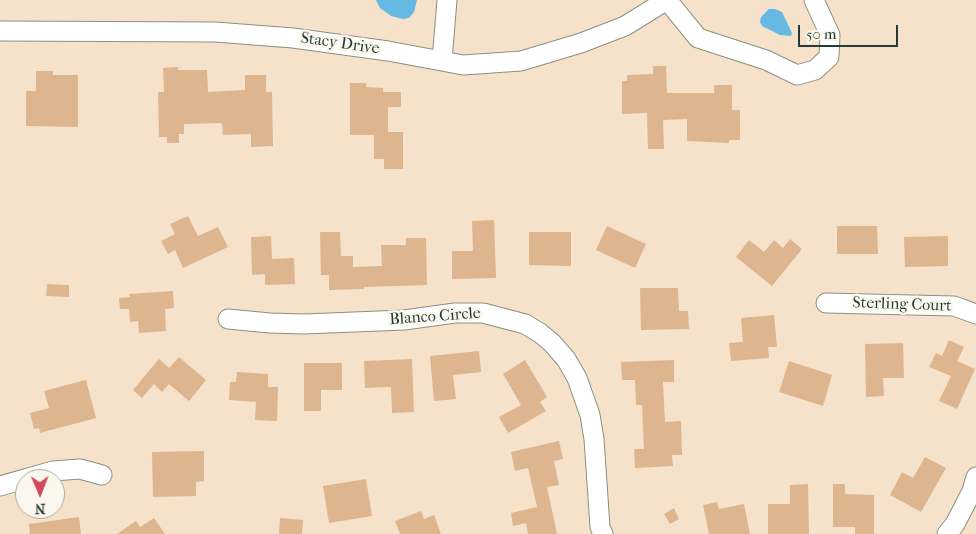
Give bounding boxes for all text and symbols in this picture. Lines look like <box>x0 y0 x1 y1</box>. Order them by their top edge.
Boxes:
scale bar <box>801 15 901 47</box>
text: 50 m <box>806 25 836 43</box>
street label: Stacy Drive <box>299 29 381 59</box>
street label: Sterling Court <box>852 294 952 316</box>
street label: Blanco Circle <box>389 304 481 330</box>
north arrow <box>15 469 65 519</box>
text: N <box>35 500 46 517</box>

